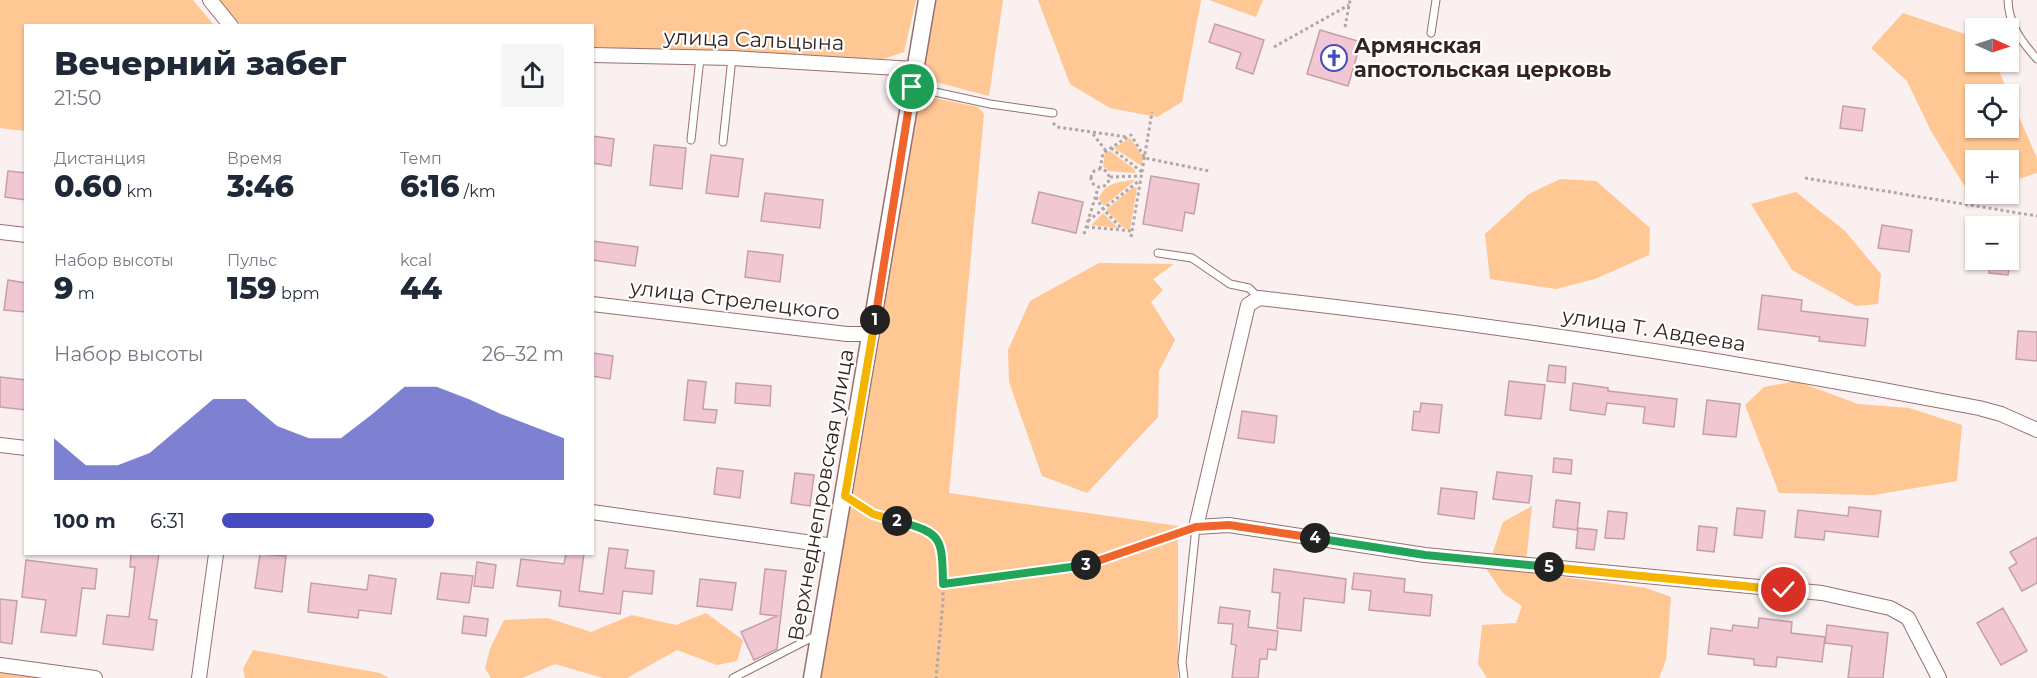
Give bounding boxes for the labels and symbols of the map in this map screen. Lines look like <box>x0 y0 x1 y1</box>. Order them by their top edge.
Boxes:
north arrow <box>1965 18 2019 72</box>
street label: улица Сальцына <box>662 24 845 55</box>
place label: Армянская апостольская церковь <box>1354 33 1612 82</box>
church icon: Армянская апостольская церковь <box>1319 43 1349 73</box>
pin <box>886 61 937 112</box>
street label: улица Стрелецкого <box>628 274 842 325</box>
street label: улица Т. Авдеева <box>1559 302 1748 356</box>
pin: 1 <box>860 305 890 335</box>
street label: Верхнеднепровская улица <box>782 347 859 643</box>
pin: 2 <box>882 506 912 536</box>
pin: 4 <box>1300 523 1330 553</box>
pin: 3 <box>1071 550 1101 580</box>
pin: 5 <box>1534 552 1564 582</box>
pin <box>1758 564 1809 615</box>

